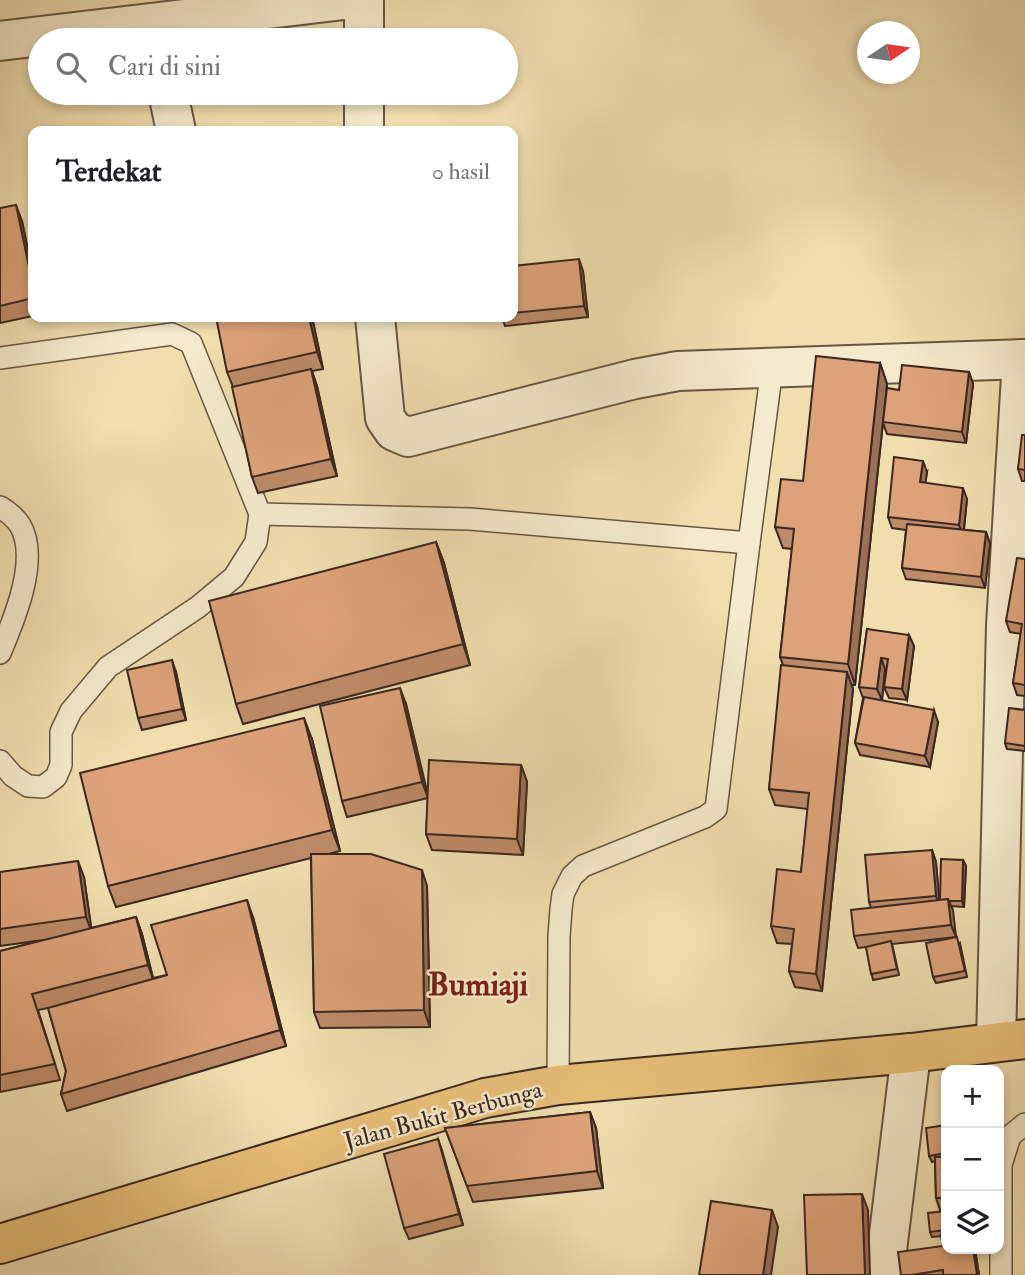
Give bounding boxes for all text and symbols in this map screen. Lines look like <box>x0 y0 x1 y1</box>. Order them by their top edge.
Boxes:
north arrow <box>857 21 920 84</box>
search box <box>28 28 518 105</box>
icon: search <box>52 48 90 86</box>
text: Cari di sini <box>108 51 221 83</box>
text: Terdekat <box>56 153 161 190</box>
text: 0 hasil <box>432 157 490 186</box>
district label: Bumiaji <box>428 965 528 1005</box>
map controls <box>941 1065 1004 1254</box>
button: + <box>941 1065 1004 1128</box>
street label: Jalan Bukit Berbunga <box>340 1074 547 1157</box>
button: − <box>941 1128 1004 1191</box>
button: layers <box>941 1191 1004 1254</box>

